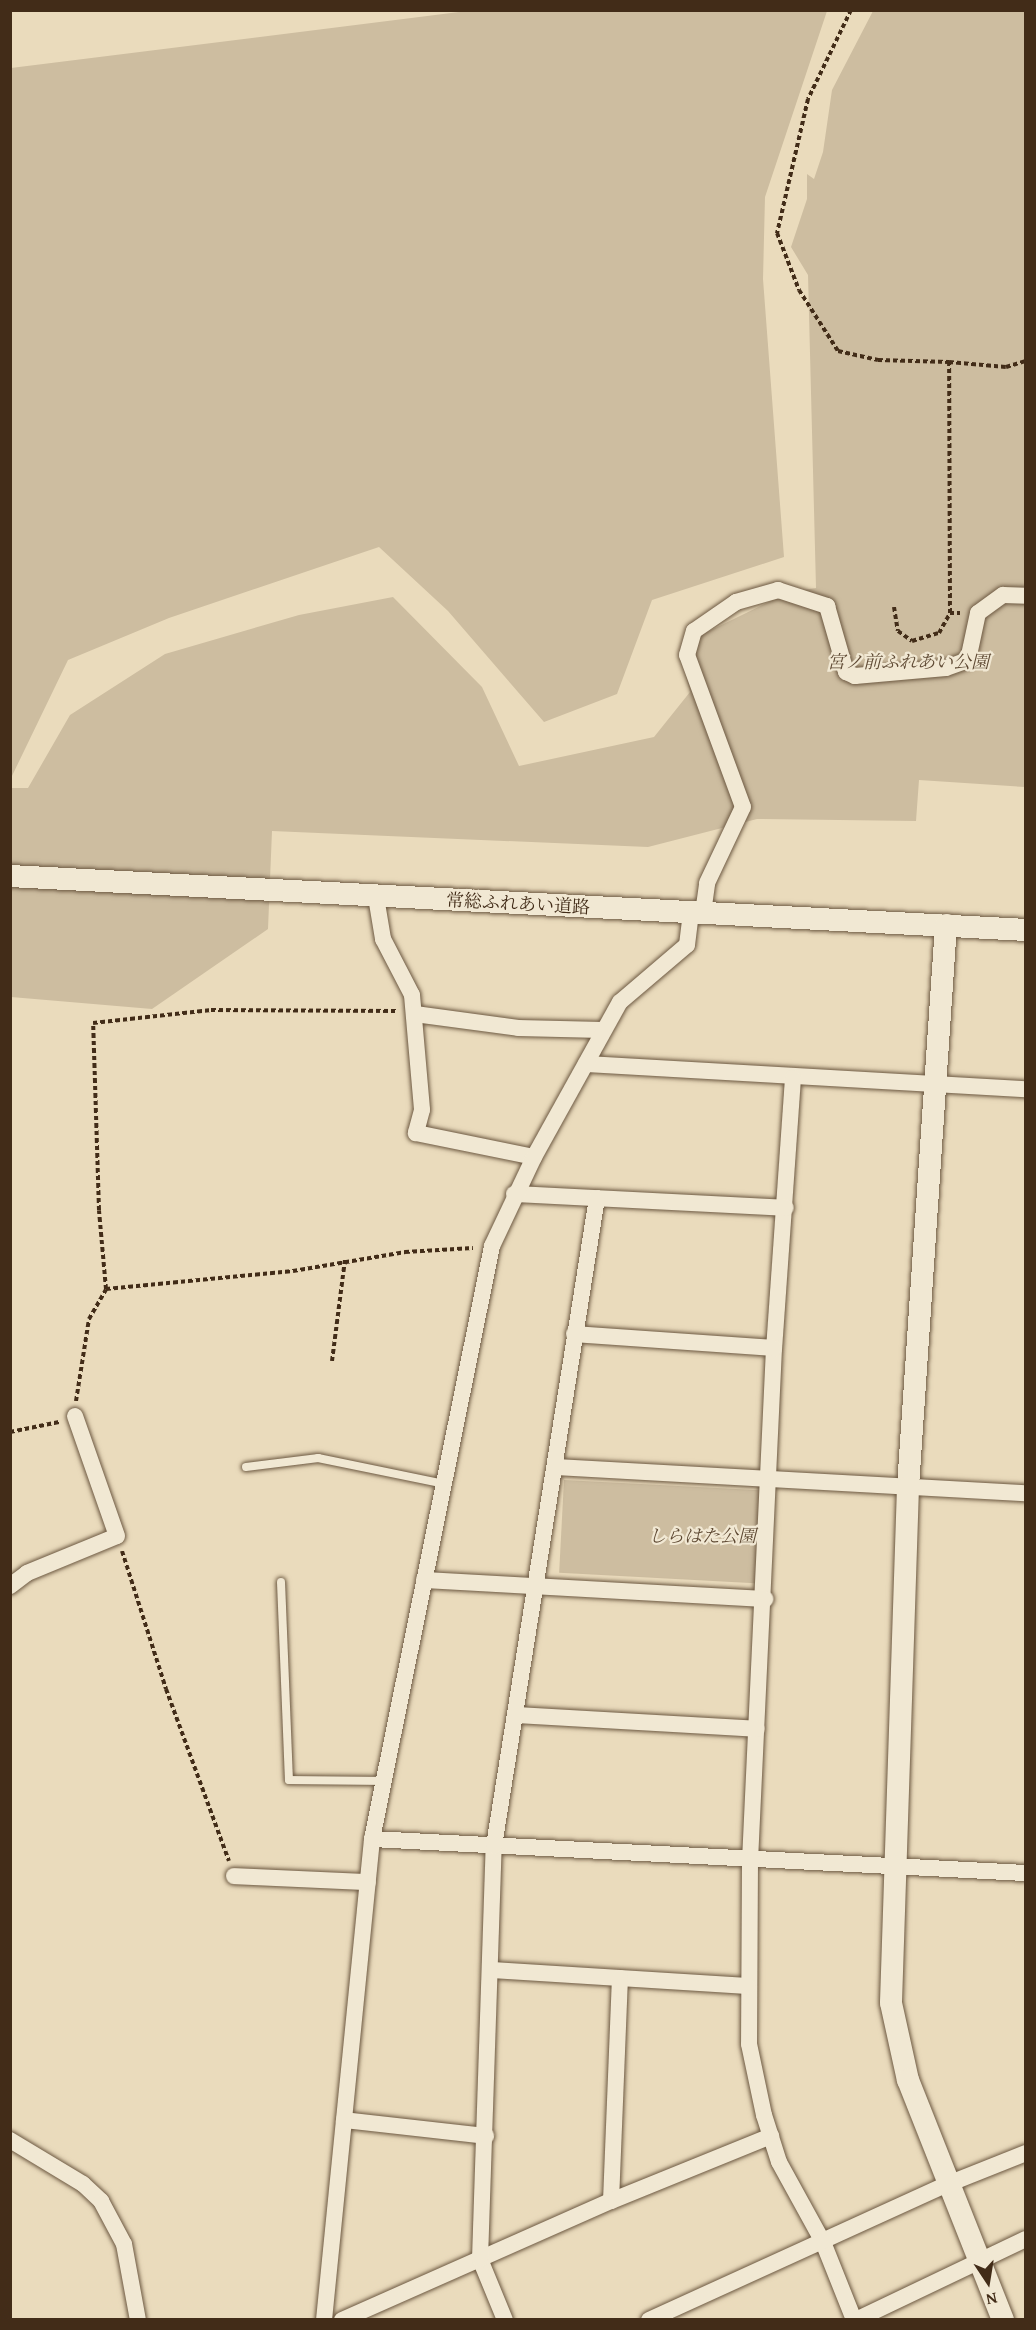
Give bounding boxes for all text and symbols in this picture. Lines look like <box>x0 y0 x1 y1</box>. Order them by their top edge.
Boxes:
park label: 宮ノ前ふれあい公園 <box>827 651 989 673</box>
street label: 常総ふれあい道路 <box>446 889 590 919</box>
park label: しらはた公園 <box>648 1525 756 1547</box>
north arrow <box>958 2252 1018 2312</box>
text: N <box>984 2287 999 2312</box>

